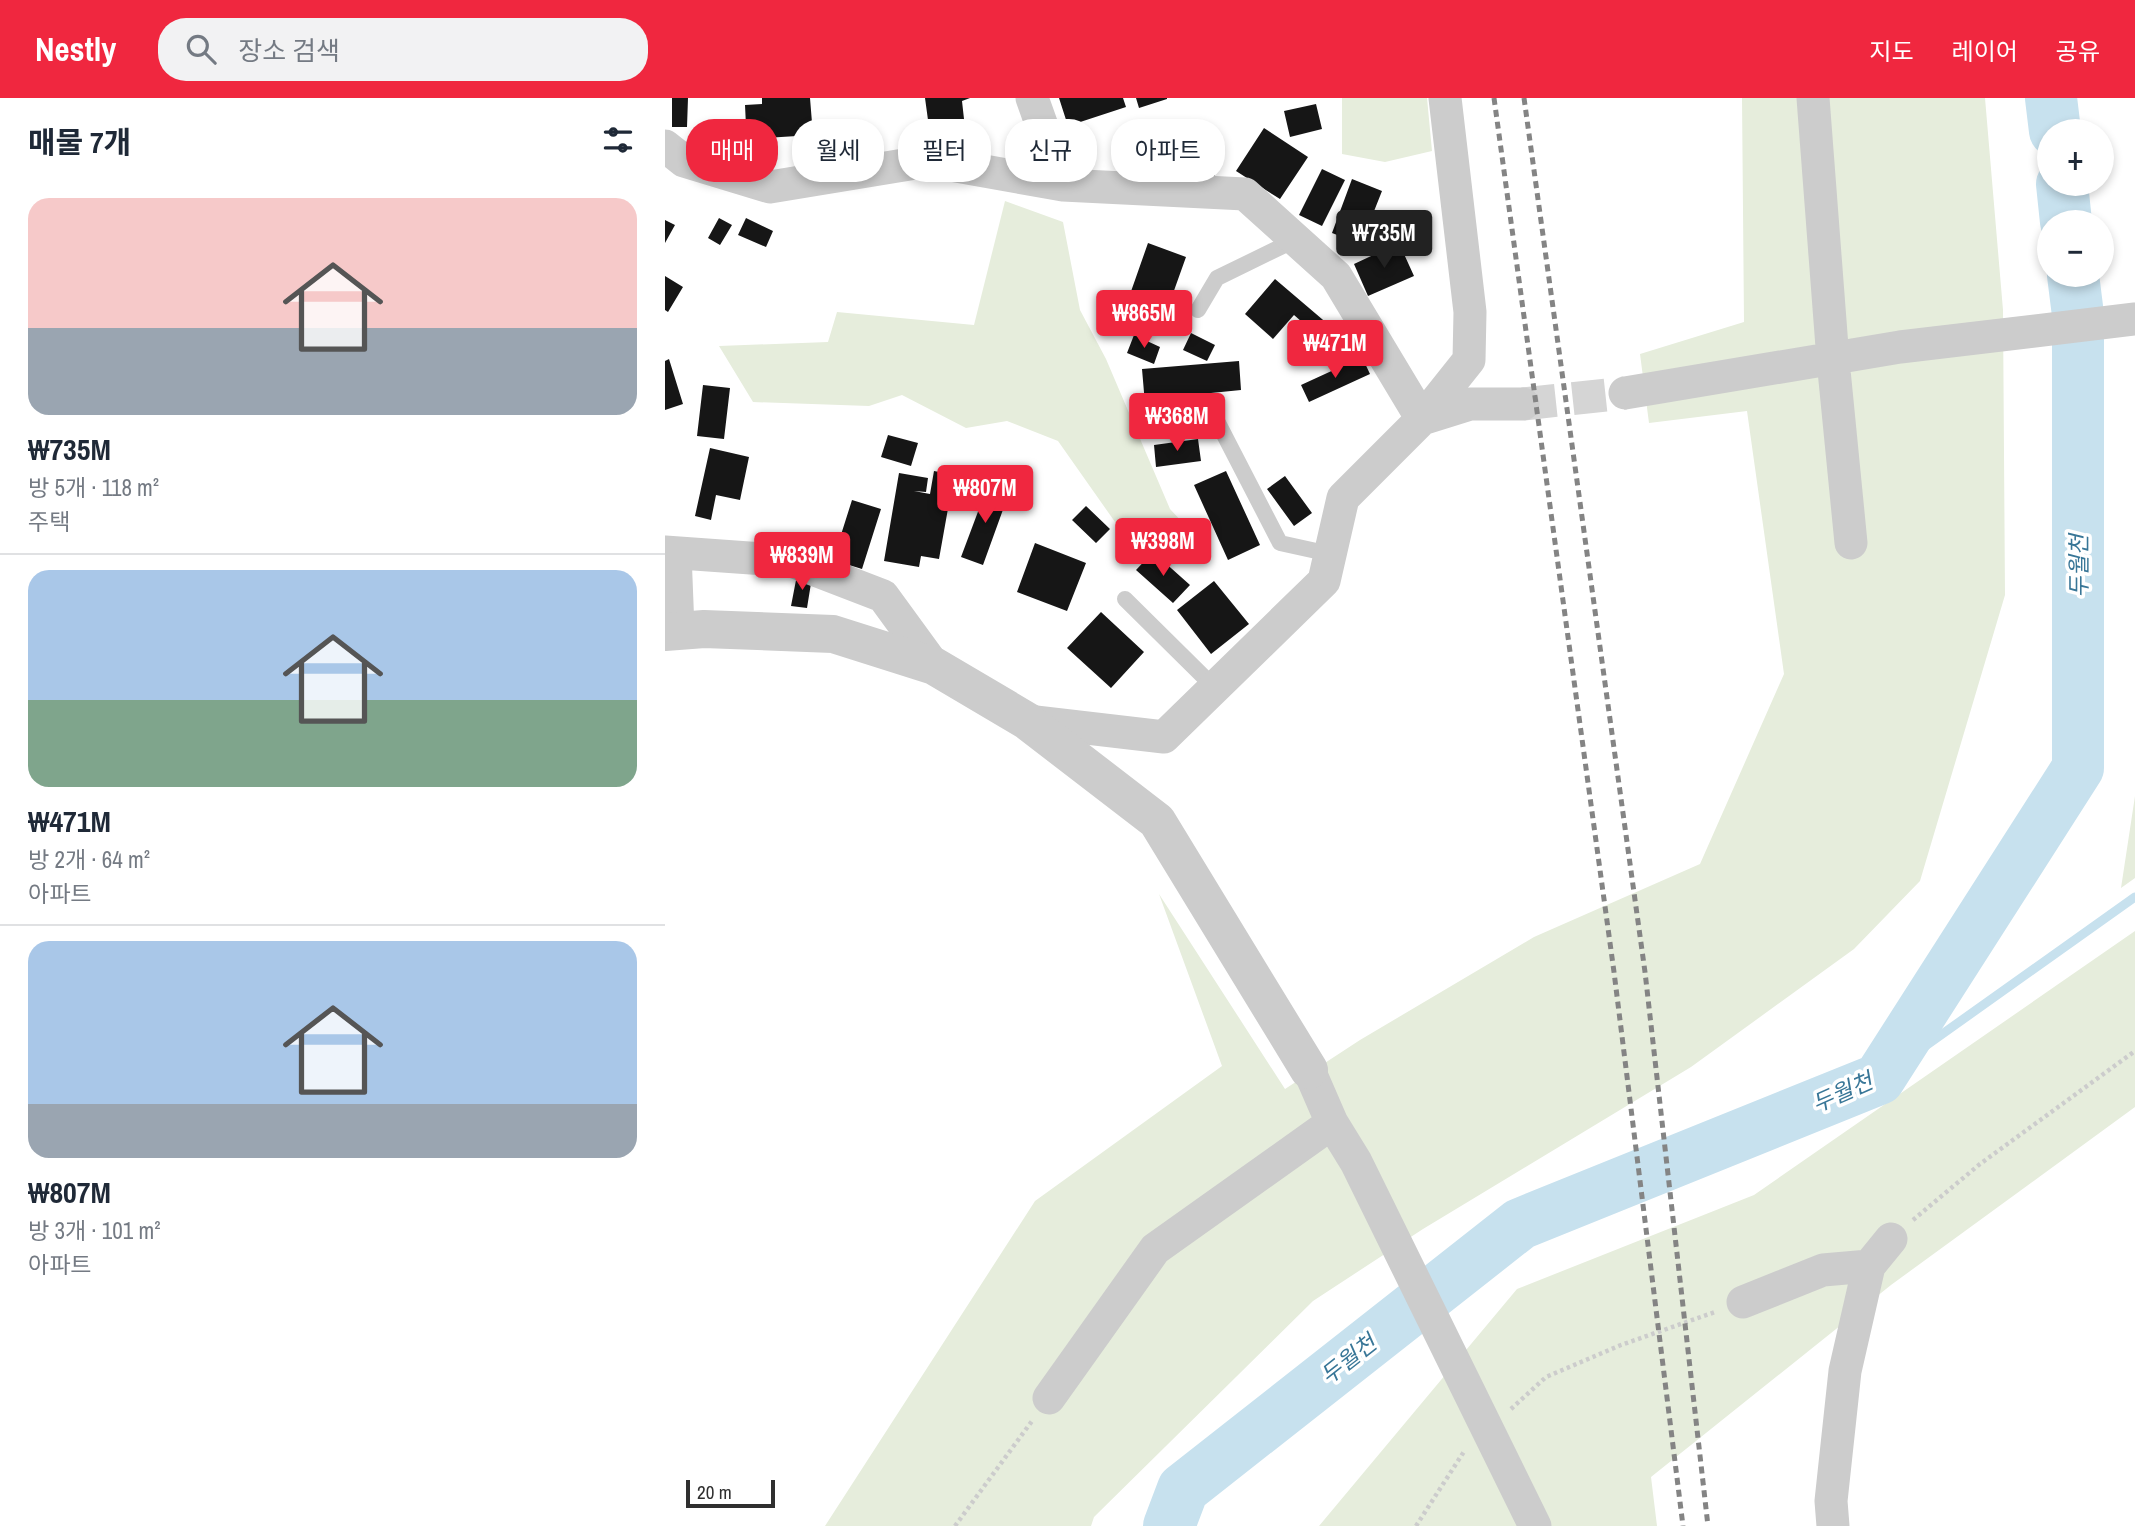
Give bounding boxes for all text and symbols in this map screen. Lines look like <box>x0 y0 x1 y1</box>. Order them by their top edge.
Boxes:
search box <box>158 18 648 81</box>
text: Nestly <box>35 27 116 71</box>
icon: search <box>182 30 220 68</box>
text: 장소 검색 <box>238 33 340 68</box>
text: 지도 <box>1869 35 1914 67</box>
text: 레이어 <box>1952 35 2018 67</box>
text: 공유 <box>2056 35 2100 67</box>
chip: 매매 <box>686 119 778 182</box>
chip: 월세 <box>792 119 884 182</box>
chip: 필터 <box>898 119 991 182</box>
chip: 신규 <box>1005 119 1097 182</box>
chip: 아파트 <box>1111 119 1225 182</box>
map controls <box>2037 119 2114 287</box>
button: + <box>2037 119 2114 196</box>
icon: filters <box>599 121 637 159</box>
text: 매물 7개 <box>28 122 131 162</box>
button: − <box>2037 210 2114 287</box>
pin: ₩735M <box>1335 211 1433 270</box>
text: ₩735M <box>1352 217 1416 248</box>
icon: home <box>270 244 396 370</box>
pin: ₩865M <box>1095 290 1193 350</box>
text: ₩865M <box>1112 297 1176 328</box>
pin: ₩471M <box>1286 320 1384 380</box>
text: ₩471M <box>1303 327 1367 358</box>
pin: ₩368M <box>1128 394 1226 453</box>
text: ₩368M <box>1145 400 1209 431</box>
text: ₩735M <box>28 429 111 469</box>
pin: ₩807M <box>936 466 1034 525</box>
text: 방 5개 · 118 m² <box>28 472 159 503</box>
text: ₩807M <box>953 472 1017 503</box>
text: 주택 <box>28 506 70 537</box>
pin: ₩398M <box>1114 518 1212 578</box>
text: ₩398M <box>1131 525 1195 556</box>
water label: 두월천 <box>2063 531 2094 598</box>
pin: ₩839M <box>753 532 851 592</box>
text: ₩839M <box>770 539 834 570</box>
icon: home <box>270 616 396 742</box>
text: ₩471M <box>28 801 111 841</box>
text: 방 2개 · 64 m² <box>28 844 150 875</box>
text: 아파트 <box>28 878 91 909</box>
icon: home <box>270 987 396 1113</box>
water label: 두월천 <box>1807 1064 1880 1119</box>
text: ₩807M <box>28 1172 111 1212</box>
text: 방 3개 · 101 m² <box>28 1215 160 1246</box>
text: 아파트 <box>28 1249 91 1280</box>
water label: 두월천 <box>1313 1325 1385 1391</box>
scale bar <box>686 1477 775 1509</box>
text: 20 m <box>697 1479 732 1505</box>

